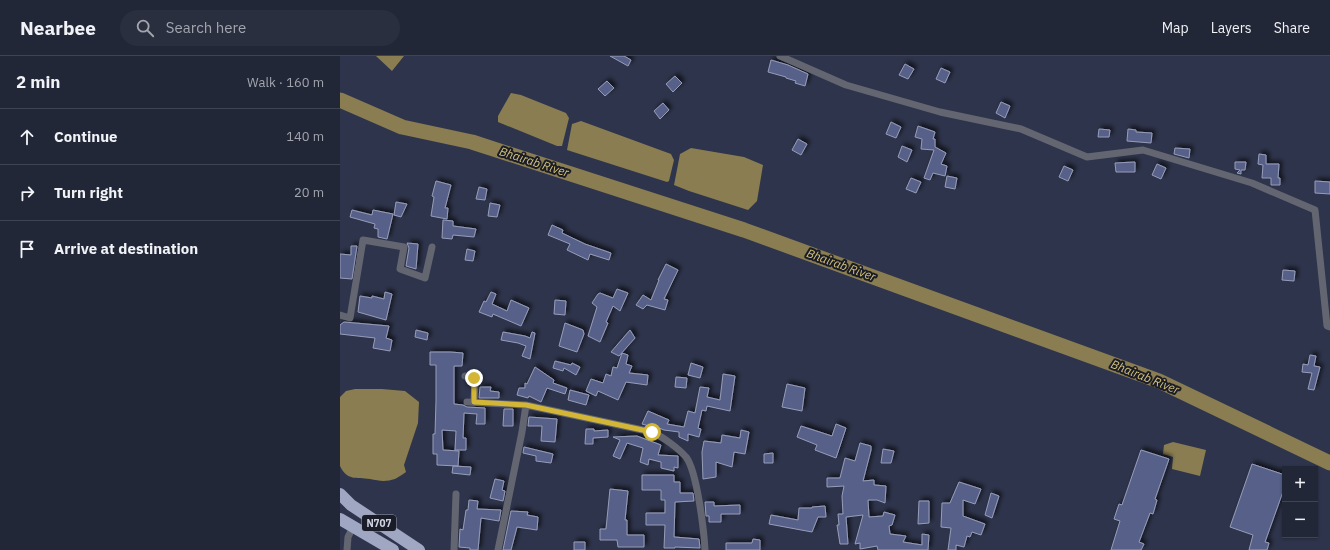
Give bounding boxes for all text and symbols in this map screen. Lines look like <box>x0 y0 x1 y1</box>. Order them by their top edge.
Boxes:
search box <box>120 10 400 46</box>
text: Nearbee <box>20 16 96 40</box>
icon: search <box>134 17 156 39</box>
text: Search here <box>166 18 246 37</box>
text: Map <box>1162 19 1189 37</box>
text: Layers <box>1211 19 1252 37</box>
text: Share <box>1274 19 1310 37</box>
text: 2 min <box>16 71 60 93</box>
text: Walk · 160 m <box>247 74 324 91</box>
icon: ahead <box>16 126 38 148</box>
text: Continue <box>54 127 118 146</box>
text: 140 m <box>286 128 324 145</box>
water label: Bhairab River <box>497 143 571 180</box>
icon: right <box>16 182 38 204</box>
text: Turn right <box>54 183 123 202</box>
text: 20 m <box>294 184 324 201</box>
icon: arrive <box>16 238 38 260</box>
text: Arrive at destination <box>54 239 198 258</box>
water label: Bhairab River <box>805 245 878 284</box>
water label: Bhairab River <box>1109 356 1182 397</box>
route end <box>465 369 483 387</box>
route start <box>643 423 661 441</box>
map controls <box>1282 466 1318 538</box>
button: + <box>1282 466 1318 502</box>
button: − <box>1282 502 1318 538</box>
road number: N707 <box>362 515 396 531</box>

